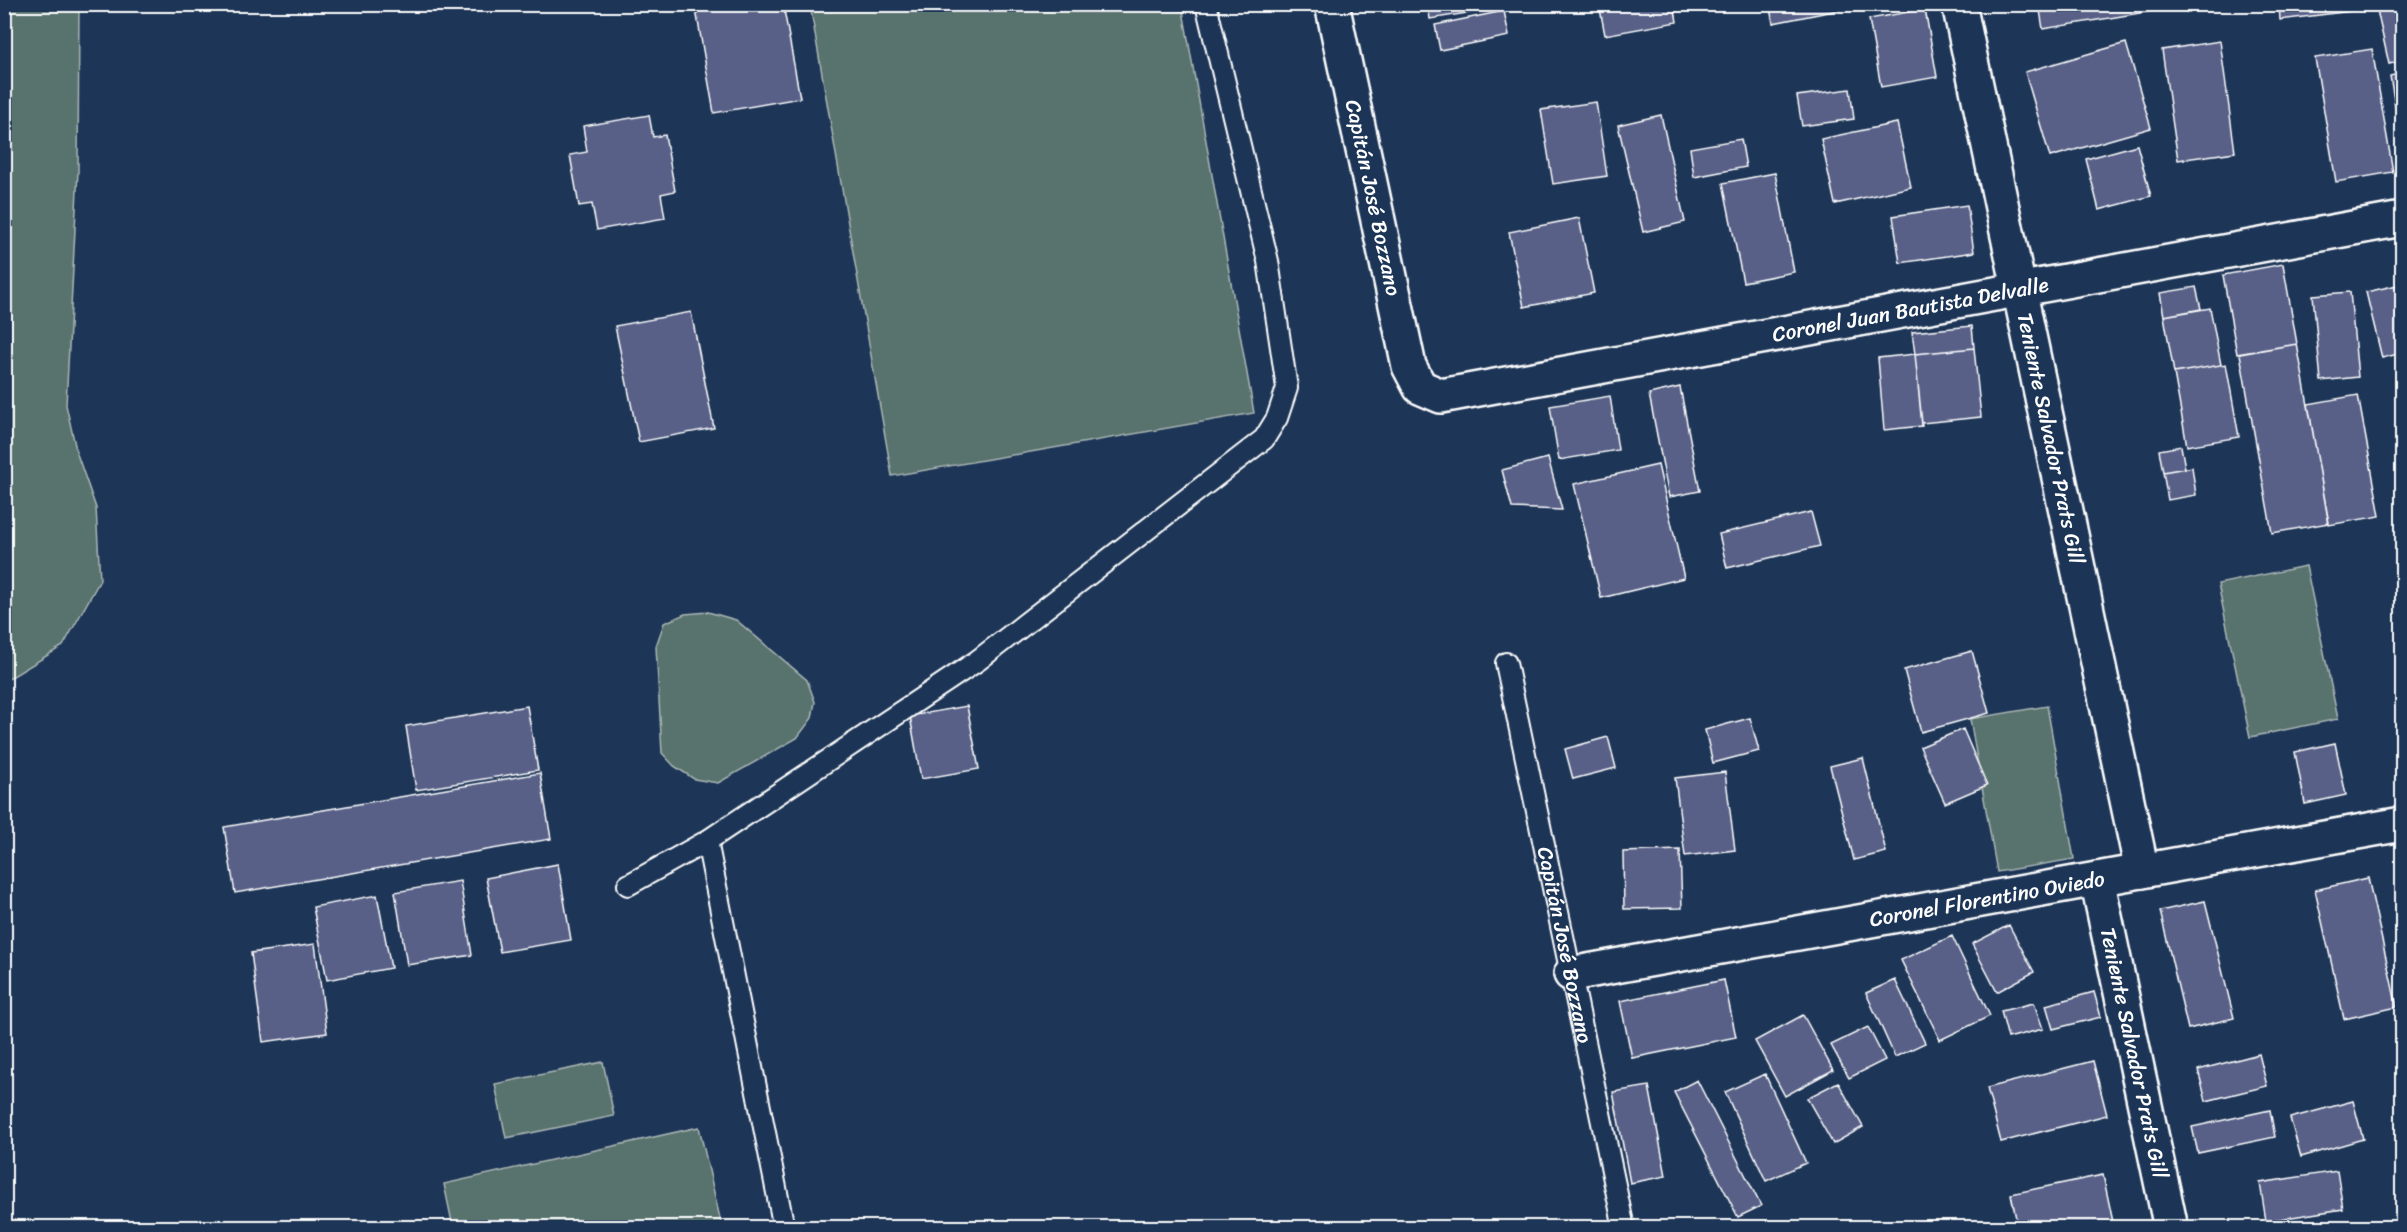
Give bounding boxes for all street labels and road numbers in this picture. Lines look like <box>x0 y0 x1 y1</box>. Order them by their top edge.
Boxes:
street label: Capitán José Bozzano <box>1334 96 1413 299</box>
street label: Coronel Juan Bautista Delvalle <box>1769 265 2052 354</box>
street label: Teniente Salvador Prats Gill <box>2006 309 2096 569</box>
street label: Capitán José Bozzano <box>1526 843 1604 1047</box>
street label: Coronel Florentino Oviedo <box>1866 860 2108 938</box>
street label: Teniente Salvador Prats Gill <box>2089 924 2179 1183</box>

